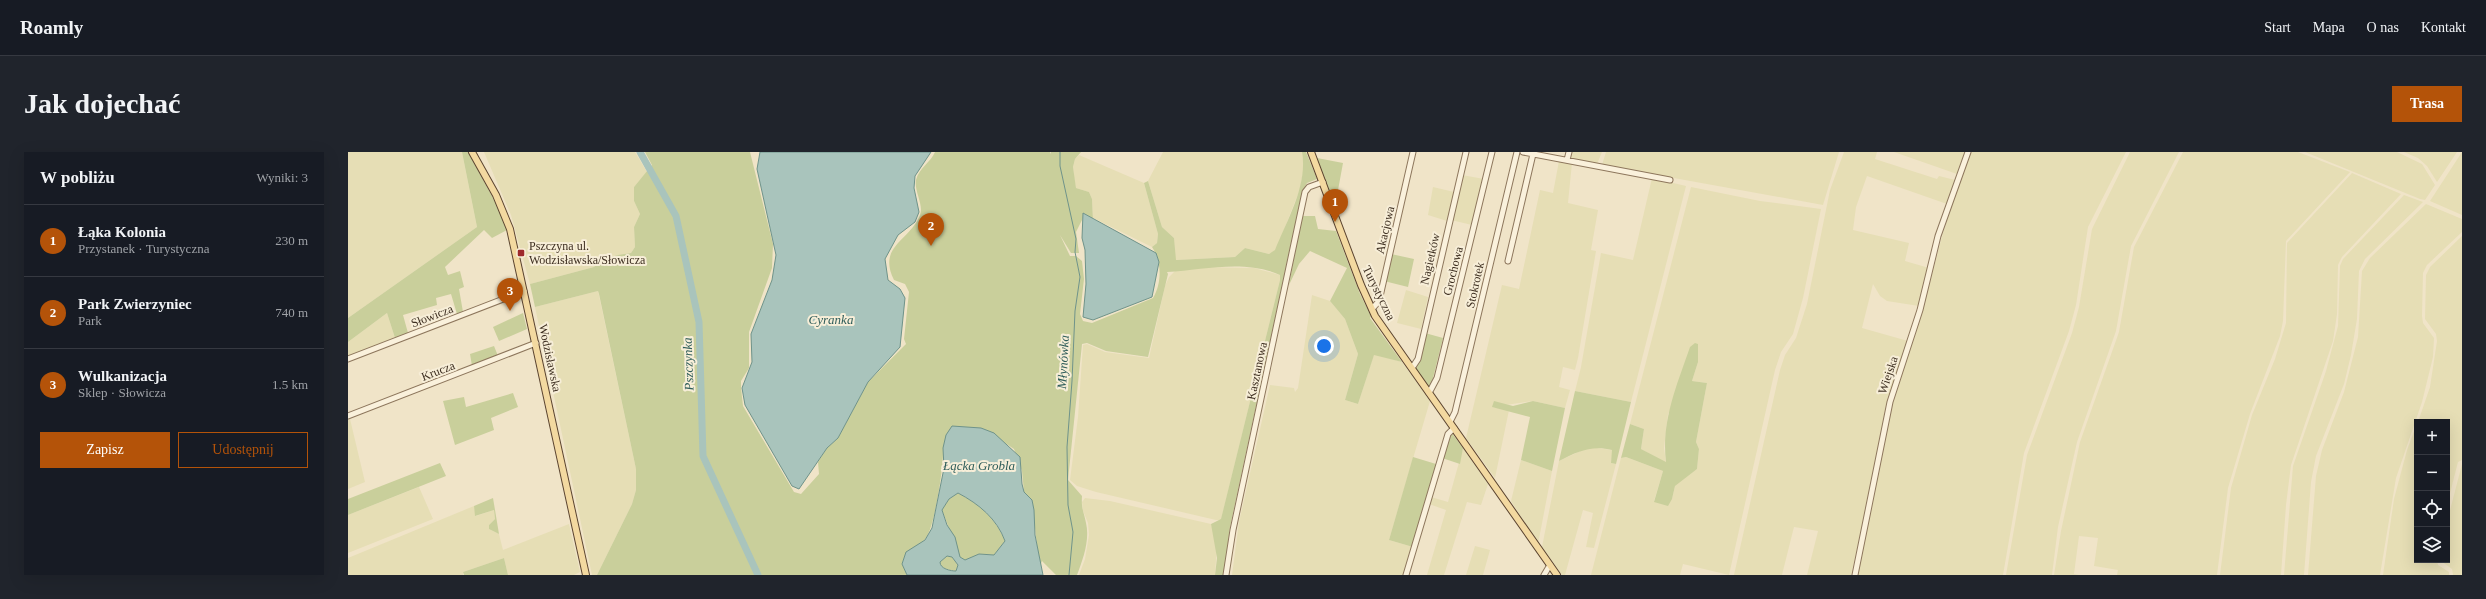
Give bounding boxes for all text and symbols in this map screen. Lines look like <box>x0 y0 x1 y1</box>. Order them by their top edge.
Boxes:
text: Roamly <box>20 17 83 38</box>
text: Start <box>2264 20 2291 35</box>
text: Mapa <box>2313 20 2345 35</box>
text: O nas <box>2367 20 2399 35</box>
text: Kontakt <box>2421 20 2466 35</box>
button: Trasa <box>2392 86 2462 122</box>
text: Jak dojechać <box>24 88 180 119</box>
text: W pobliżu <box>40 168 115 187</box>
text: Wyniki: 3 <box>256 170 308 185</box>
pin: 1 <box>1322 189 1348 222</box>
street label: Akacjowa <box>1373 204 1397 255</box>
pin: 2 <box>918 213 944 246</box>
text: Łąka Kolonia <box>78 224 166 240</box>
street label: Nagietków <box>1417 231 1443 286</box>
text: 1 <box>50 233 56 248</box>
text: 230 m <box>275 233 308 248</box>
place label: Pszczyna ul. Wodzisławska/Słowicza <box>529 239 646 267</box>
text: Przystanek · Turystyczna <box>78 241 209 256</box>
street label: Grochowa <box>1440 244 1466 297</box>
marker: Pszczyna ul. Wodzisławska/Słowicza <box>516 248 526 258</box>
street label: Stokrotek <box>1463 261 1487 309</box>
street label: Turystyczna <box>1360 263 1398 323</box>
pin: 3 <box>497 278 523 311</box>
text: Park Zwierzyniec <box>78 296 192 312</box>
street label: Słowicza <box>409 301 456 330</box>
text: 2 <box>50 305 56 320</box>
text: 740 m <box>275 305 308 320</box>
water label: Cyranka <box>809 312 854 327</box>
text: Park <box>78 313 102 328</box>
street label: Wodzisławska <box>536 323 564 394</box>
water label: Młynówka <box>1054 334 1072 390</box>
your location <box>1314 336 1334 356</box>
water label: Pszczynka <box>680 337 696 392</box>
street label: Kasztanowa <box>1244 340 1270 401</box>
street label: Wiejska <box>1875 354 1901 396</box>
street label: Krucza <box>419 358 457 384</box>
text: Wulkanizacja <box>78 368 167 384</box>
text: 3 <box>50 377 56 392</box>
text: 1.5 km <box>272 377 308 392</box>
text: Sklep · Słowicza <box>78 385 166 400</box>
map controls <box>2414 419 2450 563</box>
button: + <box>2414 419 2450 455</box>
button: Zapisz <box>40 432 170 468</box>
button: Udostępnij <box>178 432 308 468</box>
button: − <box>2414 455 2450 491</box>
water label: Łącka Grobla <box>942 458 1016 473</box>
button: locate <box>2414 491 2450 527</box>
button: layers <box>2414 527 2450 563</box>

